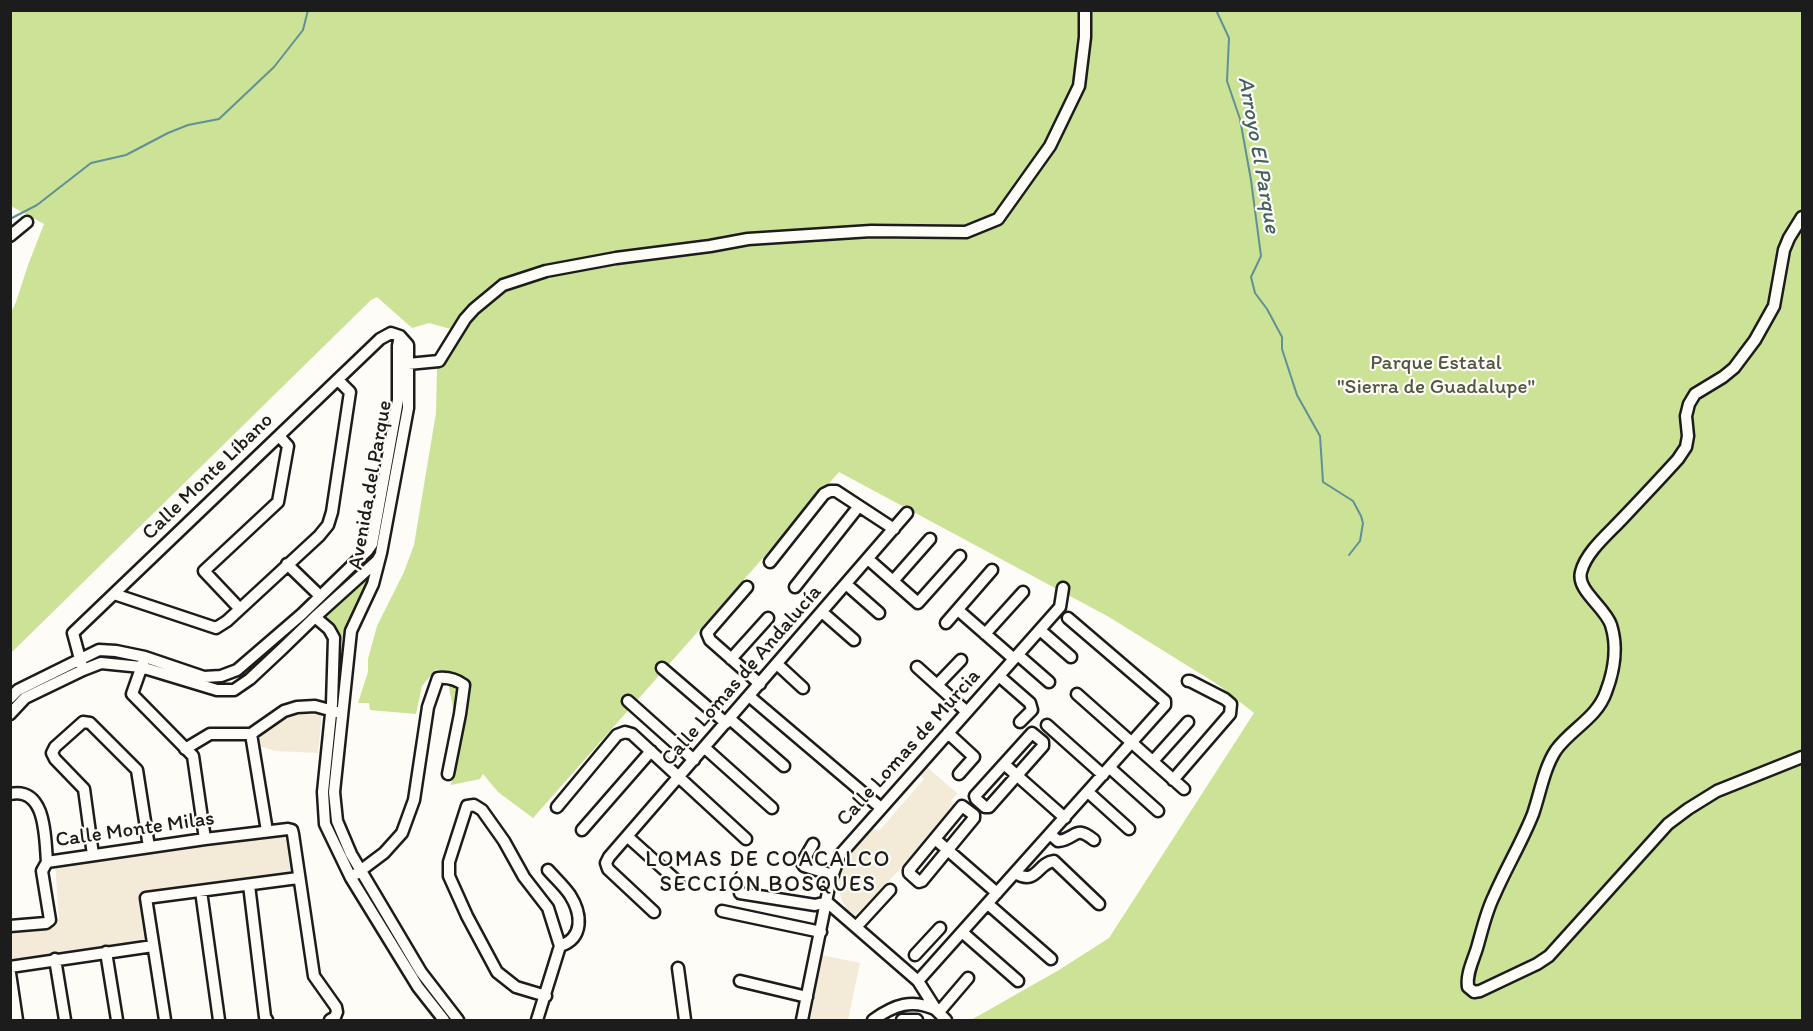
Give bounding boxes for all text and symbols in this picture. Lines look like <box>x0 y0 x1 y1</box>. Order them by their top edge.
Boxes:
water label: Arroyo El Parque <box>1231 75 1285 235</box>
park label: Parque Estatal "Sierra de Guadalupe" <box>1337 351 1535 401</box>
street label: Avenida del Parque <box>344 398 398 572</box>
street label: Calle Monte Líbano <box>137 408 279 546</box>
street label: Calle Lomas de Andalucía <box>656 580 828 772</box>
street label: Calle Lomas de Murcia <box>832 664 986 832</box>
street label: Calle Monte Milas <box>54 806 216 854</box>
district label: LOMAS DE COACALCO SECCIÓN BOSQUES <box>645 847 891 898</box>

